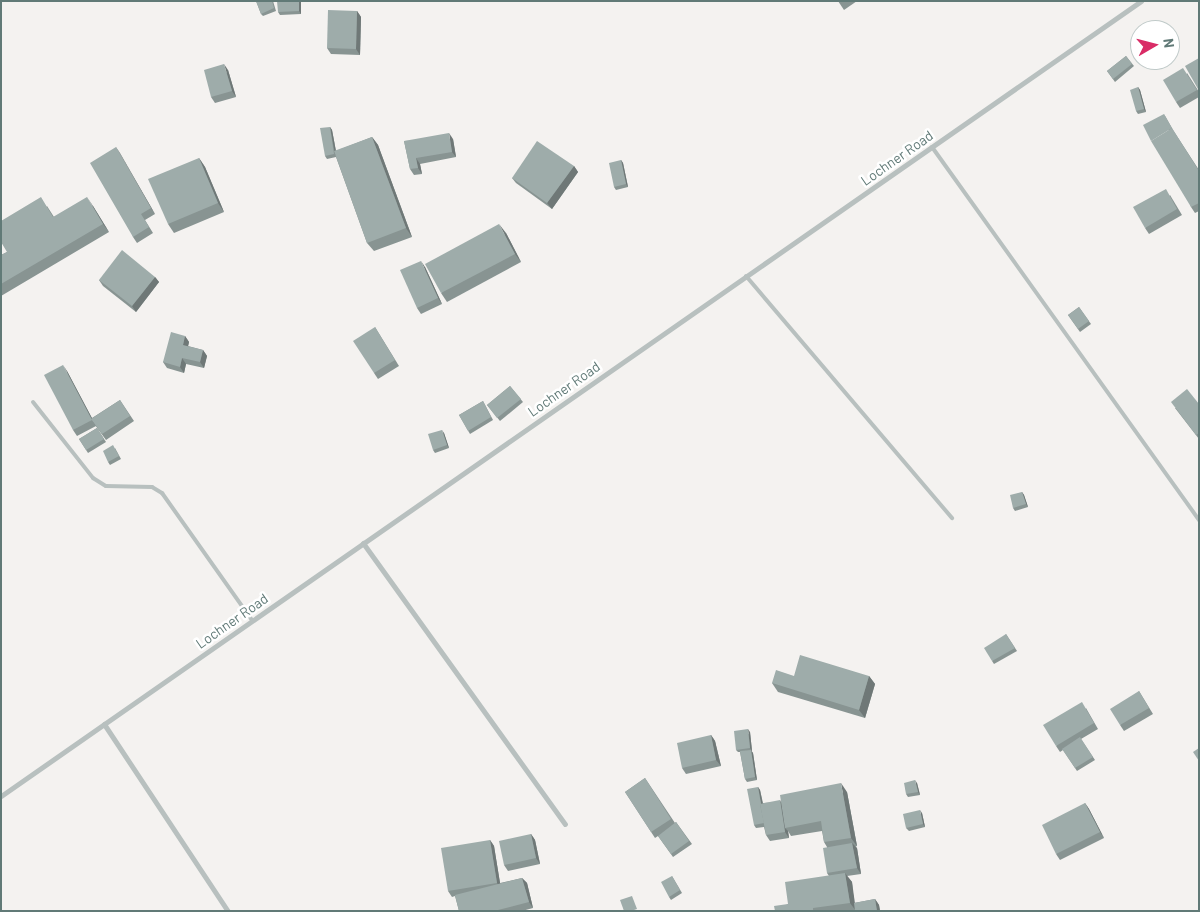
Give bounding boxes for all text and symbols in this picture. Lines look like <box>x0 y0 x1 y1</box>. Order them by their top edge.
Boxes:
north arrow <box>1130 20 1180 70</box>
text: N <box>1160 37 1178 49</box>
street label: Lochner Road <box>858 127 936 189</box>
street label: Lochner Road <box>525 358 603 420</box>
street label: Lochner Road <box>193 590 271 652</box>

